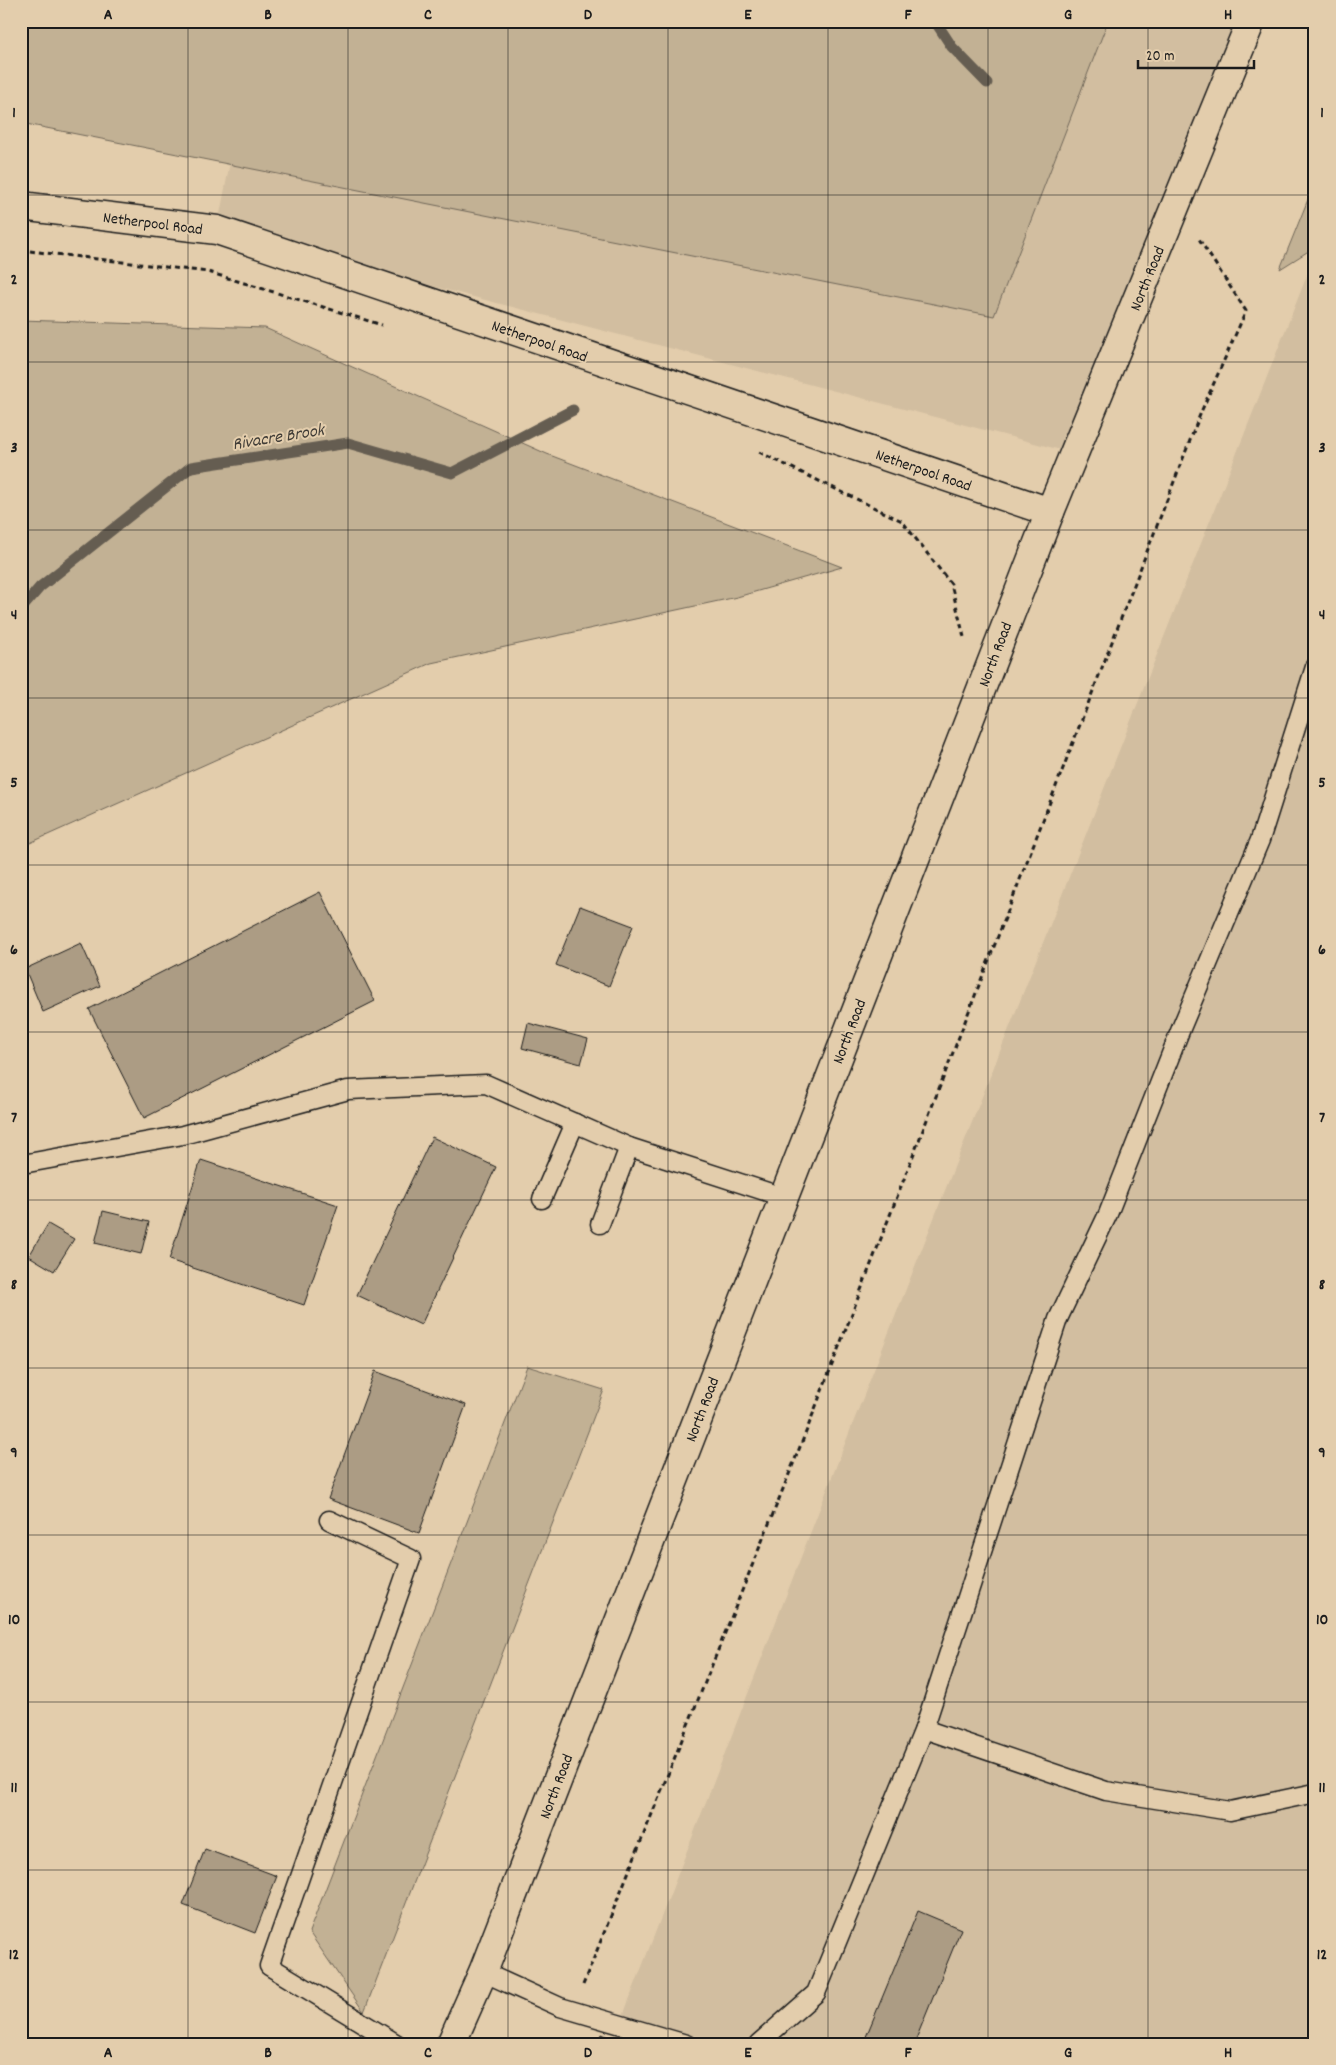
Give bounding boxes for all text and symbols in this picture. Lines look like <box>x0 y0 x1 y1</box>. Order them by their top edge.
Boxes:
text: A <box>104 4 113 27</box>
text: B <box>264 4 272 27</box>
text: C <box>424 4 432 27</box>
text: D <box>584 4 593 27</box>
text: E <box>744 4 752 27</box>
text: F <box>904 4 912 27</box>
text: G <box>1064 4 1072 27</box>
text: H <box>1224 4 1232 27</box>
scale bar <box>1138 38 1255 70</box>
text: 20 m <box>1146 46 1174 68</box>
text: 1 <box>12 102 16 125</box>
text: 1 <box>1320 102 1324 125</box>
street label: Netherpool Road <box>102 207 204 242</box>
street label: North Road <box>1125 243 1172 315</box>
text: 2 <box>11 269 18 292</box>
text: 2 <box>1319 269 1326 292</box>
street label: Netherpool Road <box>488 315 590 370</box>
water label: Rivacre Brook <box>231 419 328 458</box>
text: 3 <box>10 437 18 460</box>
text: 3 <box>1318 437 1326 460</box>
street label: Netherpool Road <box>872 444 974 499</box>
text: 4 <box>11 604 17 627</box>
text: 4 <box>1319 604 1325 627</box>
street label: North Road <box>973 619 1019 691</box>
text: 5 <box>10 772 18 795</box>
text: 5 <box>1318 772 1326 795</box>
text: 6 <box>10 939 18 962</box>
text: 6 <box>1318 939 1326 962</box>
street label: North Road <box>827 996 873 1068</box>
text: 7 <box>11 1107 17 1130</box>
text: 7 <box>1319 1107 1325 1130</box>
text: 8 <box>11 1274 18 1297</box>
text: 8 <box>1319 1274 1326 1297</box>
street label: North Road <box>680 1374 726 1446</box>
text: 9 <box>10 1442 18 1465</box>
text: 9 <box>1318 1442 1326 1465</box>
text: 10 <box>8 1609 20 1632</box>
text: 10 <box>1316 1609 1328 1632</box>
street label: North Road <box>534 1751 580 1823</box>
text: 11 <box>10 1777 18 1800</box>
text: 11 <box>1318 1777 1326 1800</box>
text: 12 <box>9 1944 19 1967</box>
text: 12 <box>1317 1944 1327 1967</box>
text: A <box>104 2042 113 2065</box>
text: B <box>264 2042 272 2065</box>
text: C <box>424 2042 432 2065</box>
text: D <box>584 2042 593 2065</box>
text: E <box>744 2042 752 2065</box>
text: F <box>904 2042 912 2065</box>
text: G <box>1064 2042 1072 2065</box>
text: H <box>1224 2042 1232 2065</box>

